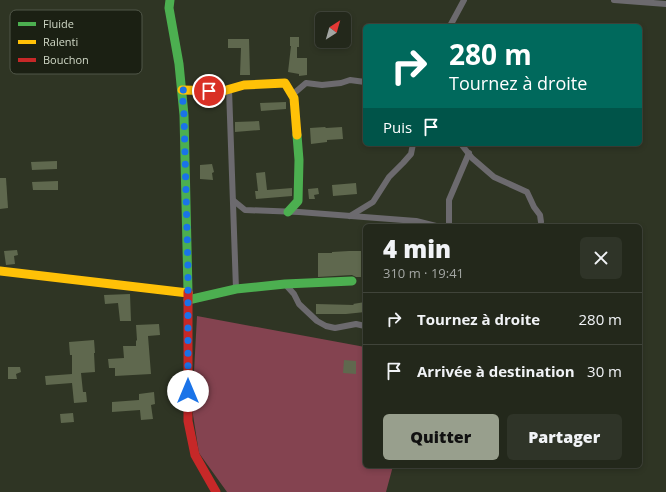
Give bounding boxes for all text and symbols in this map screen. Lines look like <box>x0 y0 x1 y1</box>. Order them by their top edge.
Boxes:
legend <box>10 10 142 74</box>
north arrow <box>315 12 351 48</box>
map controls <box>315 12 351 48</box>
text: Fluide <box>43 16 74 31</box>
text: Ralenti <box>43 34 78 49</box>
text: 280 m <box>449 35 532 73</box>
icon: right <box>383 40 435 92</box>
text: Bouchon <box>43 52 89 67</box>
text: Tournez à droite <box>449 71 587 95</box>
pin <box>192 74 226 108</box>
icon: arrive <box>198 80 220 102</box>
icon: arrive <box>420 116 442 138</box>
text: Puis <box>383 117 412 137</box>
text: 4 min <box>383 232 451 265</box>
button: close <box>580 237 622 279</box>
text: 310 m · 19:41 <box>383 264 464 282</box>
icon: right <box>383 308 405 330</box>
text: Tournez à droite <box>417 309 540 329</box>
text: 280 m <box>578 309 622 329</box>
icon: arrive <box>383 360 405 382</box>
text: Arrivée à destination <box>417 361 575 381</box>
text: 30 m <box>587 361 622 381</box>
position arrow <box>167 370 209 412</box>
button: Quitter <box>383 414 499 460</box>
button: Partager <box>507 414 622 460</box>

